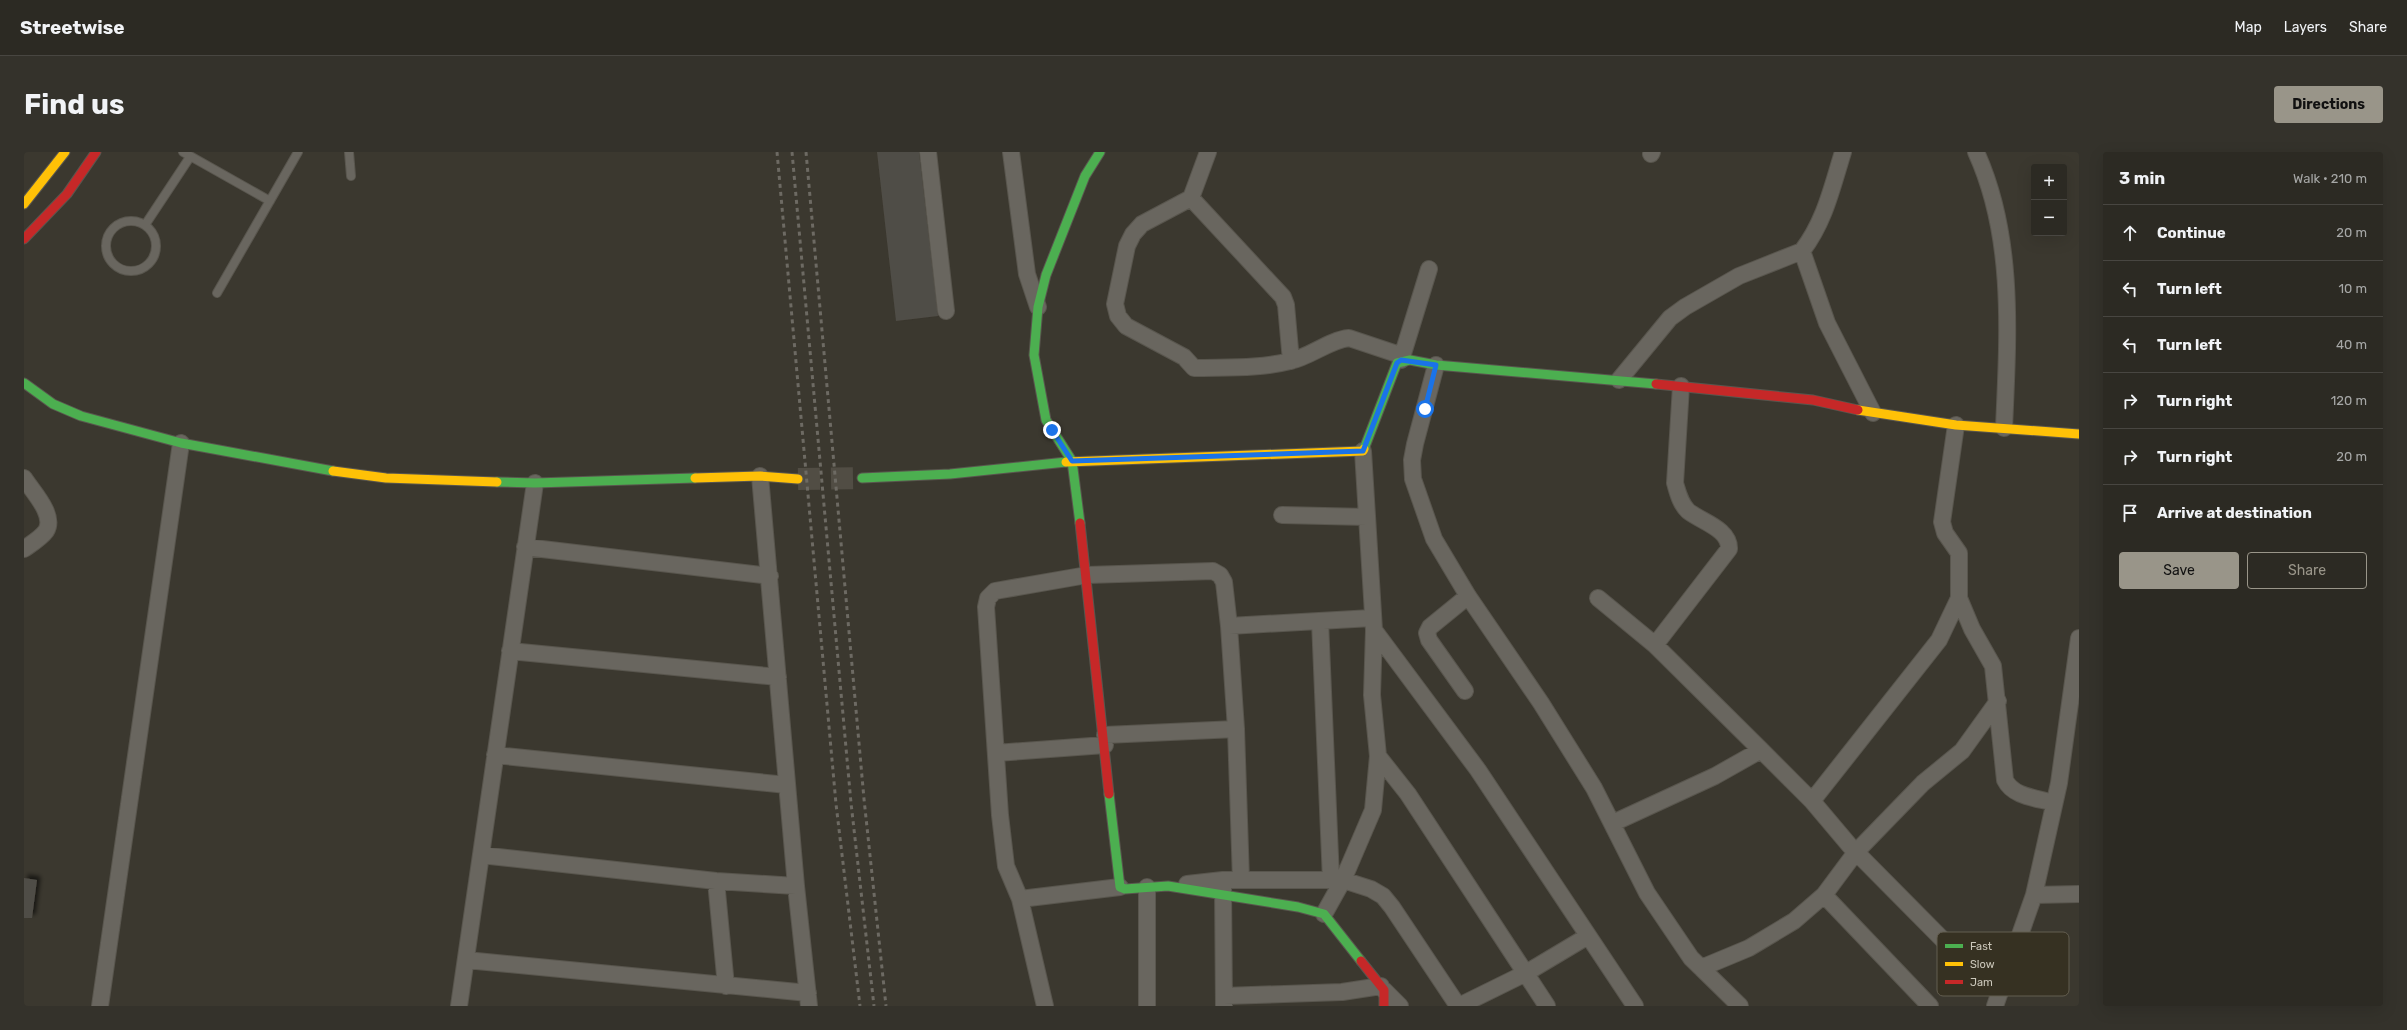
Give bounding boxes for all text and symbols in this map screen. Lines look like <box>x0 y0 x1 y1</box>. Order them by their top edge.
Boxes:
text: Streetwise <box>20 16 125 39</box>
text: Map <box>2235 19 2262 36</box>
text: Layers <box>2284 19 2327 36</box>
text: Share <box>2349 19 2387 36</box>
button: Directions <box>2274 86 2383 123</box>
text: Find us <box>24 88 124 121</box>
map controls <box>2031 164 2067 236</box>
button: + <box>2031 164 2067 200</box>
text: 3 min <box>2119 168 2165 188</box>
text: Walk · 210 m <box>2293 171 2367 186</box>
button: − <box>2031 200 2067 236</box>
icon: ahead <box>2119 222 2141 244</box>
text: Continue <box>2157 224 2226 242</box>
text: 20 m <box>2336 225 2367 240</box>
icon: left <box>2119 278 2141 300</box>
text: Turn left <box>2157 280 2222 298</box>
text: 10 m <box>2338 281 2367 296</box>
icon: left <box>2119 334 2141 356</box>
text: Turn left <box>2157 336 2222 354</box>
text: 40 m <box>2336 337 2367 352</box>
icon: right <box>2119 390 2141 412</box>
text: Turn right <box>2157 392 2232 410</box>
text: 120 m <box>2331 393 2367 408</box>
route start <box>1416 400 1434 418</box>
route end <box>1043 421 1061 439</box>
icon: right <box>2119 446 2141 468</box>
text: Turn right <box>2157 448 2232 466</box>
text: 20 m <box>2336 449 2367 464</box>
icon: arrive <box>2119 502 2141 524</box>
text: Arrive at destination <box>2157 504 2312 522</box>
button: Save <box>2119 552 2239 589</box>
button: Share <box>2247 552 2367 589</box>
legend <box>1937 932 2069 996</box>
text: Fast <box>1970 940 1993 953</box>
text: Slow <box>1970 958 1995 971</box>
text: Jam <box>1970 976 1993 989</box>

